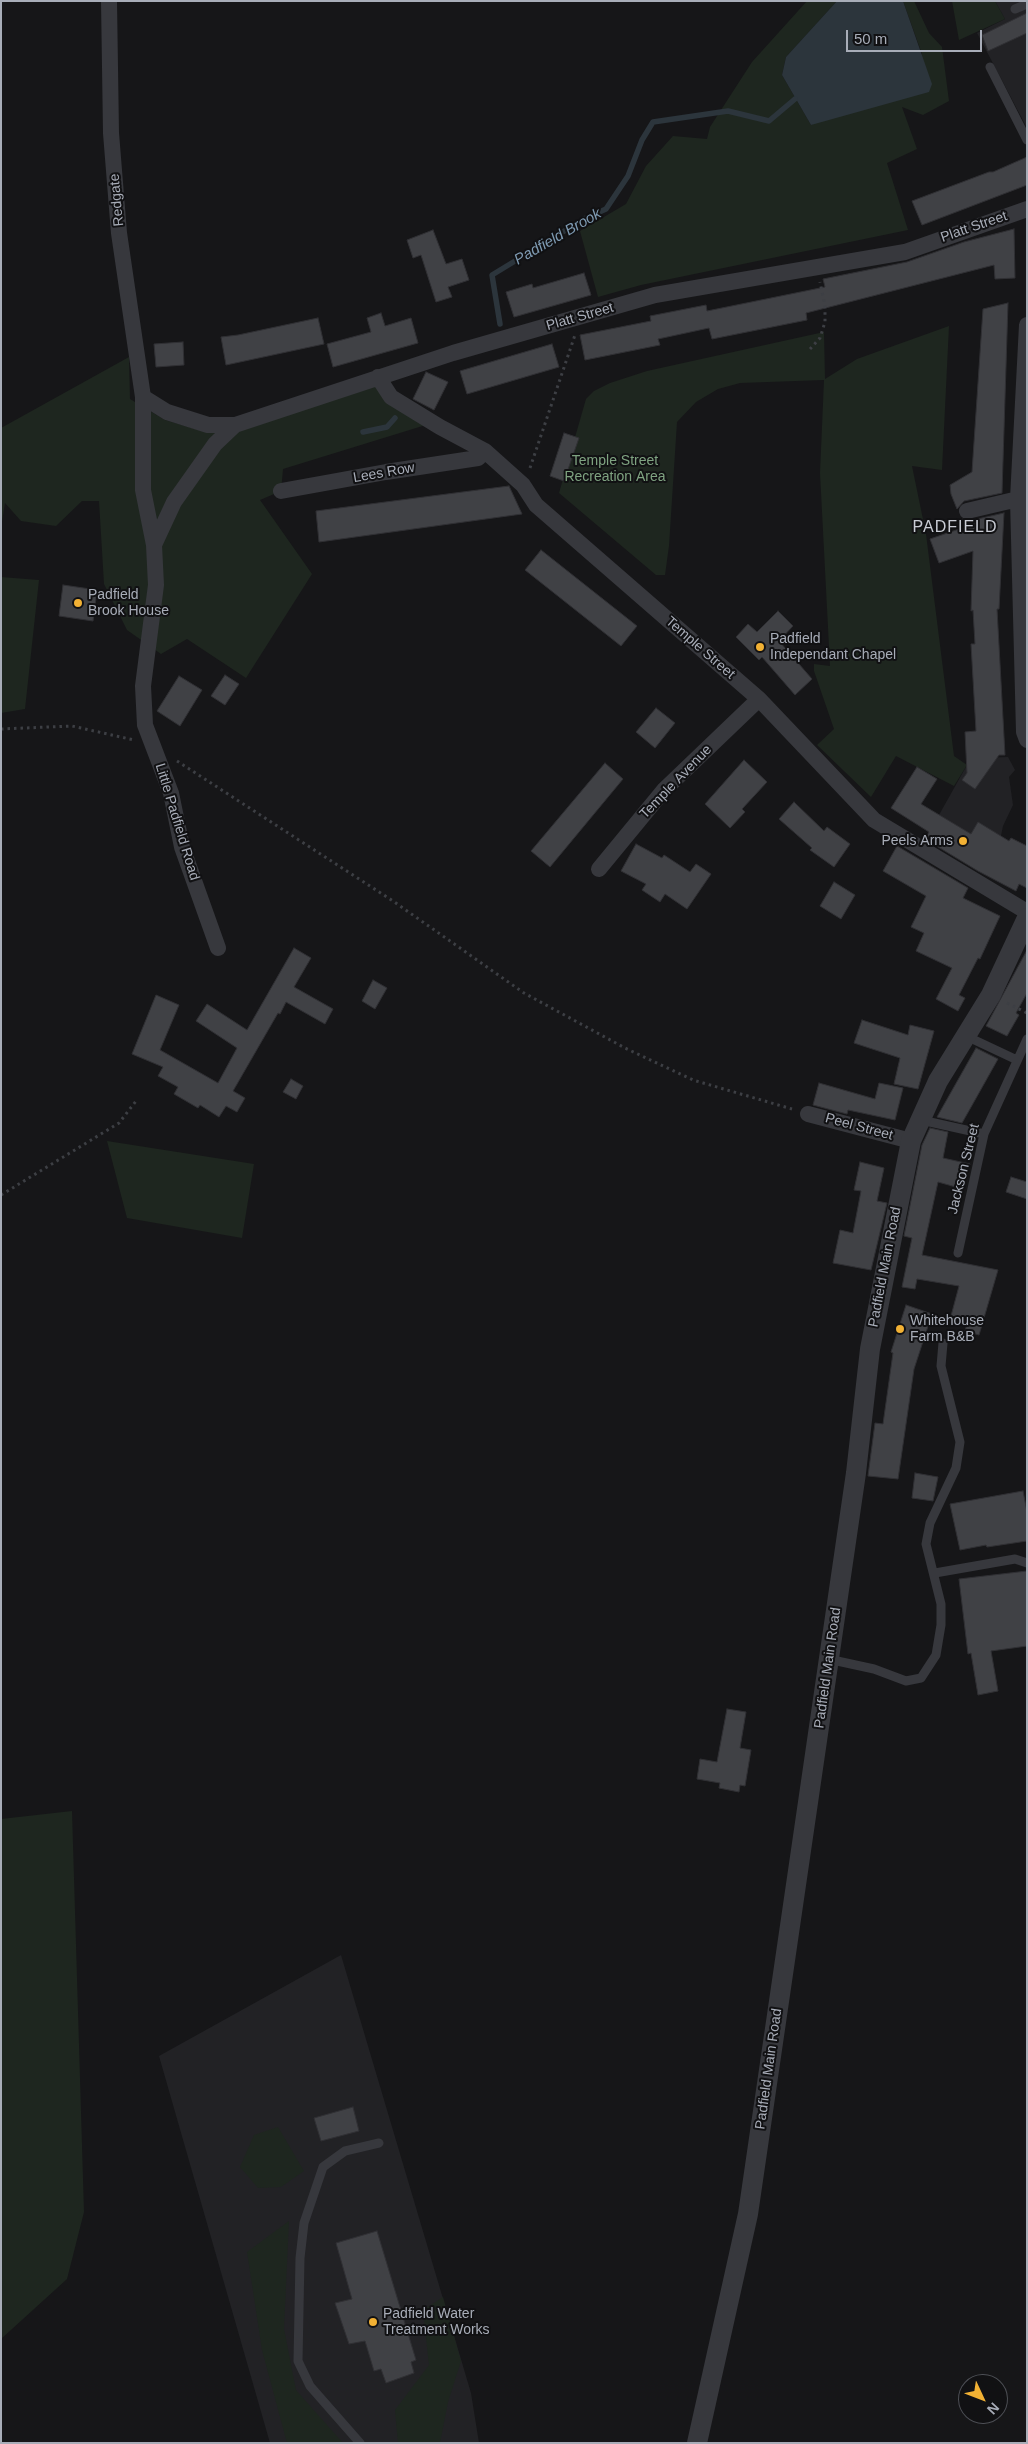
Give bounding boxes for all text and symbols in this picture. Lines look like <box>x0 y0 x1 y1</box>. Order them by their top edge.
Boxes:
scale bar <box>848 20 984 52</box>
text: 50 m <box>854 30 887 47</box>
street label: Redgate <box>106 173 128 227</box>
water label: Padfield Brook <box>511 205 605 269</box>
street label: Platt Street <box>939 208 1009 246</box>
street label: Platt Street <box>544 299 616 335</box>
park label: Temple Street Recreation Area <box>564 453 666 486</box>
street label: Lees Row <box>352 459 416 487</box>
district label: PADFIELD <box>911 518 999 538</box>
place label: Padfield Brook House <box>88 587 169 620</box>
marker: Padfield Brook House <box>72 597 84 609</box>
street label: Temple Street <box>662 613 738 683</box>
place label: Padfield Independant Chapel <box>770 631 896 664</box>
marker: Padfield Independant Chapel <box>754 641 766 653</box>
street label: Temple Avenue <box>637 742 715 822</box>
street label: Little Padfield Road <box>151 761 203 883</box>
place label: Peels Arms <box>881 833 953 849</box>
marker: Peels Arms <box>957 835 969 847</box>
street label: Peel Street <box>823 1110 895 1144</box>
street label: Jackson Street <box>945 1122 983 1216</box>
street label: Padfield Main Road <box>865 1205 905 1329</box>
place label: Whitehouse Farm B&B <box>910 1313 984 1345</box>
marker: Whitehouse Farm B&B <box>894 1323 906 1335</box>
street label: Padfield Main Road <box>811 1606 845 1730</box>
street label: Padfield Main Road <box>752 2007 786 2131</box>
place label: Padfield Water Treatment Works <box>383 2306 490 2338</box>
marker: Padfield Water Treatment Works <box>367 2316 379 2328</box>
north arrow <box>958 2374 1008 2424</box>
text: N <box>984 2399 1003 2418</box>

